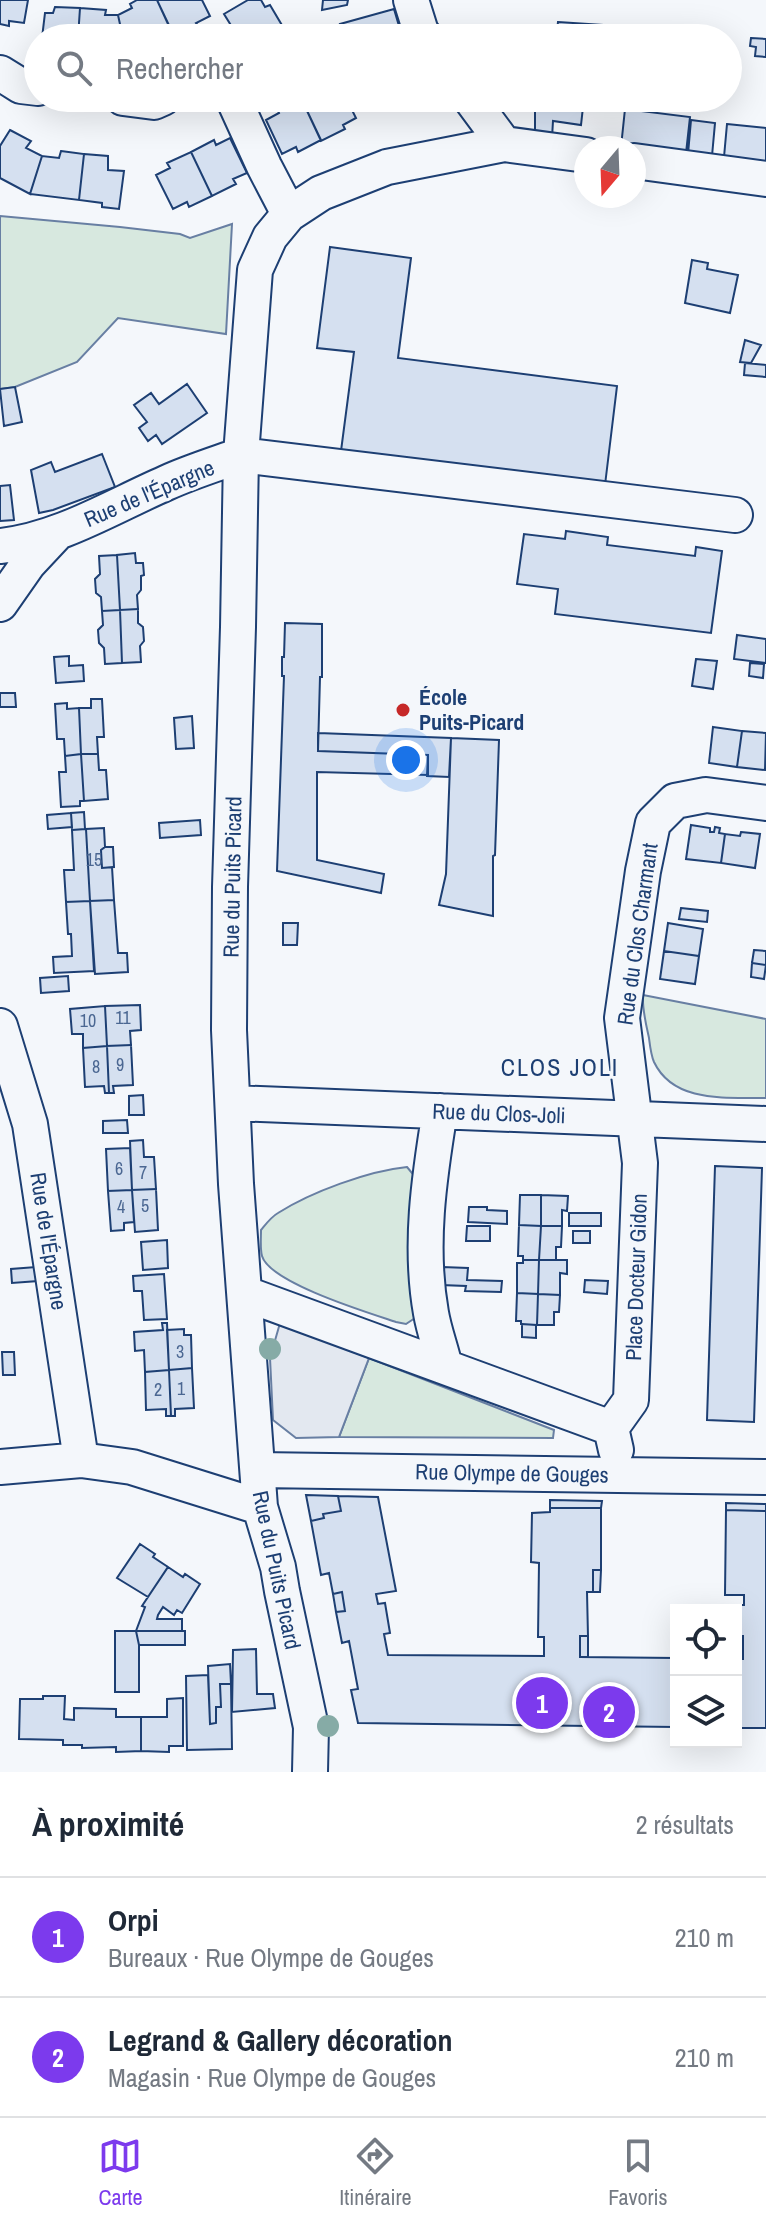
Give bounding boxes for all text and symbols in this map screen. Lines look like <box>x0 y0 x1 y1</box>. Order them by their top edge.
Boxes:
search box <box>24 24 742 112</box>
icon: search <box>52 46 96 90</box>
text: Rechercher <box>116 48 243 88</box>
north arrow <box>574 136 646 208</box>
street label: Rue de l'Épargne <box>79 452 219 534</box>
place label: École Puits-Picard <box>419 682 524 737</box>
marker: École Puits-Picard <box>394 701 412 719</box>
your location <box>386 740 426 780</box>
street label: Rue du Puits Picard <box>216 796 248 958</box>
street label: Rue du Clos Charmant <box>609 841 665 1027</box>
house number: 15 <box>86 847 102 872</box>
house number: 11 <box>115 1005 131 1030</box>
house number: 10 <box>80 1008 96 1033</box>
district label: CLOS JOLI <box>501 1051 619 1083</box>
house number: 9 <box>116 1052 124 1077</box>
house number: 8 <box>92 1054 100 1079</box>
street label: Rue du Clos-Joli <box>432 1096 566 1130</box>
house number: 6 <box>115 1156 123 1181</box>
house number: 7 <box>139 1160 147 1185</box>
street label: Rue de l'Épargne <box>23 1170 75 1312</box>
house number: 5 <box>141 1193 149 1218</box>
street label: Place Docteur Gidon <box>618 1193 654 1361</box>
house number: 4 <box>117 1194 125 1219</box>
house number: 3 <box>176 1339 184 1364</box>
house number: 1 <box>177 1376 186 1401</box>
house number: 2 <box>154 1377 162 1402</box>
street label: Rue Olympe de Gouges <box>415 1456 609 1490</box>
street label: Rue du Puits Picard <box>246 1488 308 1652</box>
map controls <box>670 1604 742 1748</box>
button: locate <box>670 1604 742 1676</box>
pin: 1 <box>516 1673 568 1733</box>
button: layers <box>670 1676 742 1748</box>
pin: 2 <box>583 1682 635 1742</box>
text: À proximité <box>32 1801 184 1847</box>
text: 2 résultats <box>636 1807 734 1842</box>
text: Orpi <box>108 1900 159 1940</box>
text: 1 <box>52 1920 64 1955</box>
text: 210 m <box>675 1920 734 1955</box>
text: Bureaux · Rue Olympe de Gouges <box>108 1940 434 1975</box>
text: Legrand & Gallery décoration <box>108 2020 453 2060</box>
text: 2 <box>52 2040 64 2075</box>
text: 210 m <box>675 2040 734 2075</box>
text: Magasin · Rue Olympe de Gouges <box>108 2060 436 2095</box>
tab: Carte <box>98 2134 143 2212</box>
tab: Itinéraire <box>339 2134 412 2212</box>
tab: Favoris <box>608 2134 668 2212</box>

